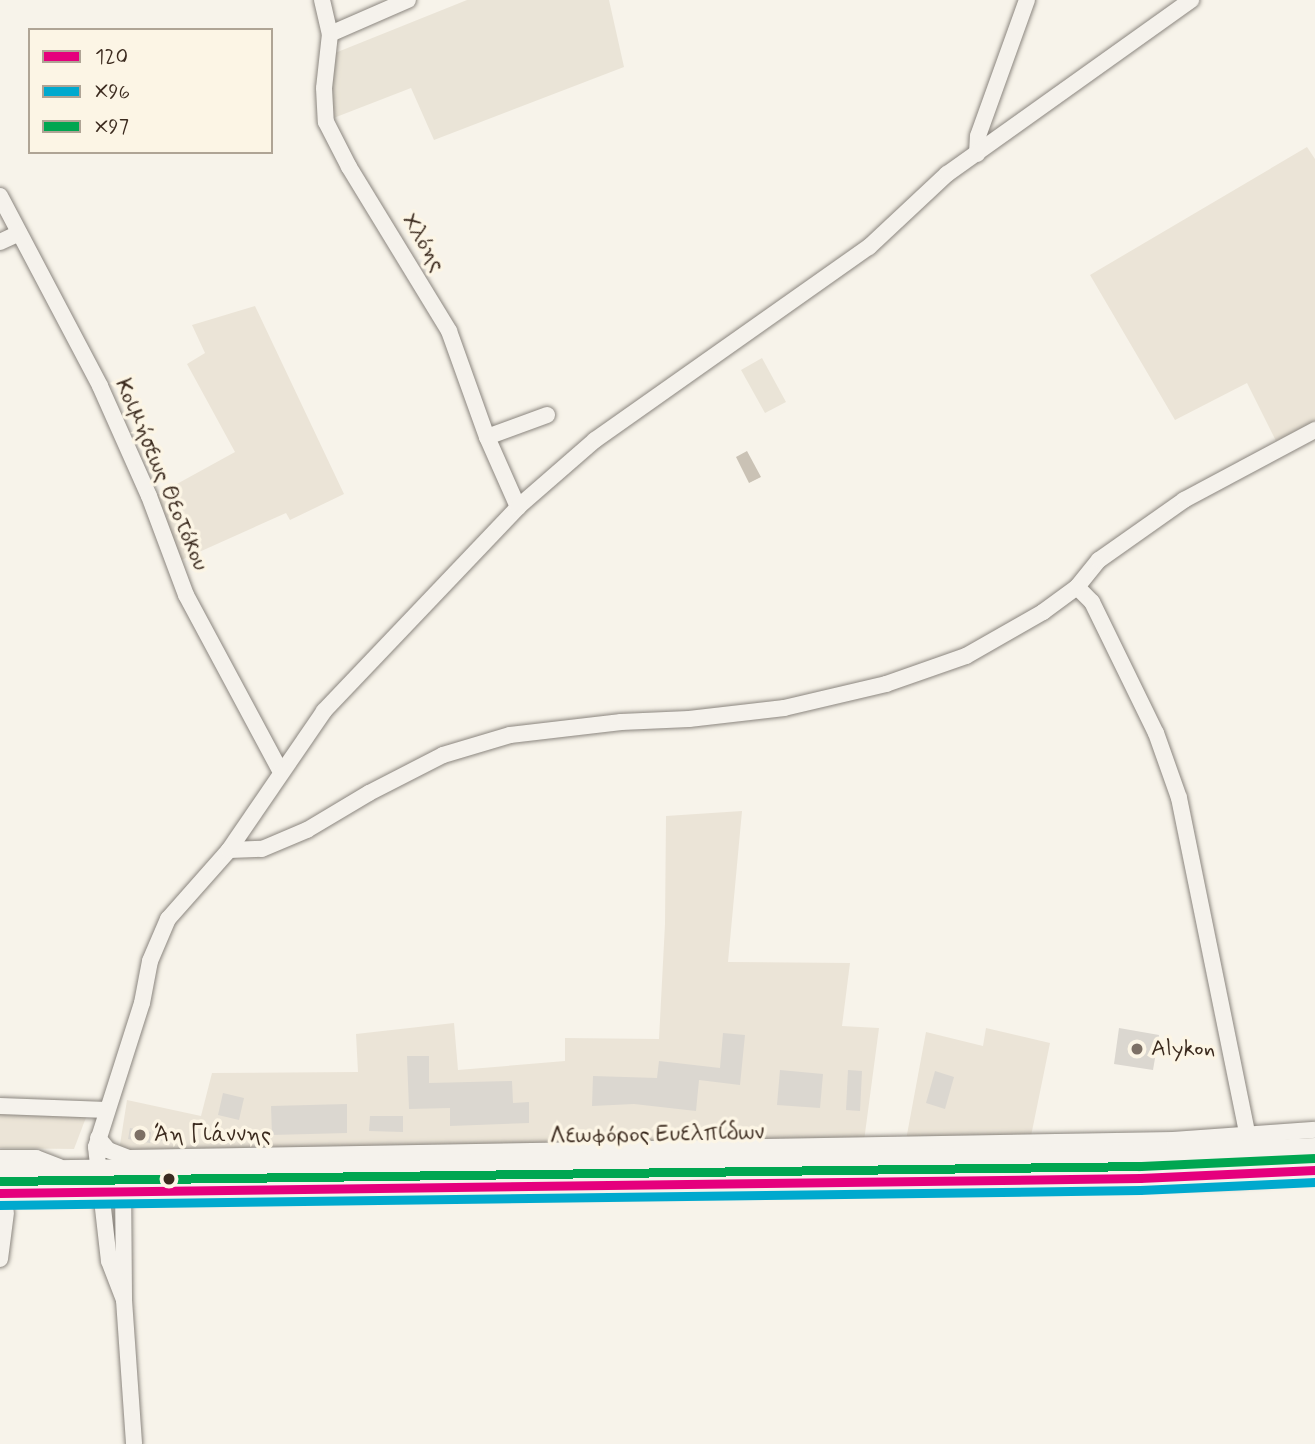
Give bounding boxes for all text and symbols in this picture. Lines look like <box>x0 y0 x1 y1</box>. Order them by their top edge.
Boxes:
legend <box>28 28 273 154</box>
text: 120 <box>95 43 128 71</box>
text: Χ96 <box>95 78 130 106</box>
text: X97 <box>95 113 129 141</box>
street label: Χλόης <box>395 209 451 277</box>
street label: Κοιμήσεως Θεοτόκου <box>108 375 214 575</box>
place label: Alykon <box>1151 1035 1215 1063</box>
marker: Alykon <box>1129 1041 1145 1057</box>
street label: Λεωφόρος Ευελπίδων <box>549 1119 765 1151</box>
place label: Άη Γιάννης <box>154 1121 271 1149</box>
marker: Άη Γιάννης <box>132 1127 148 1143</box>
unlabelled marker <box>162 1172 176 1186</box>

